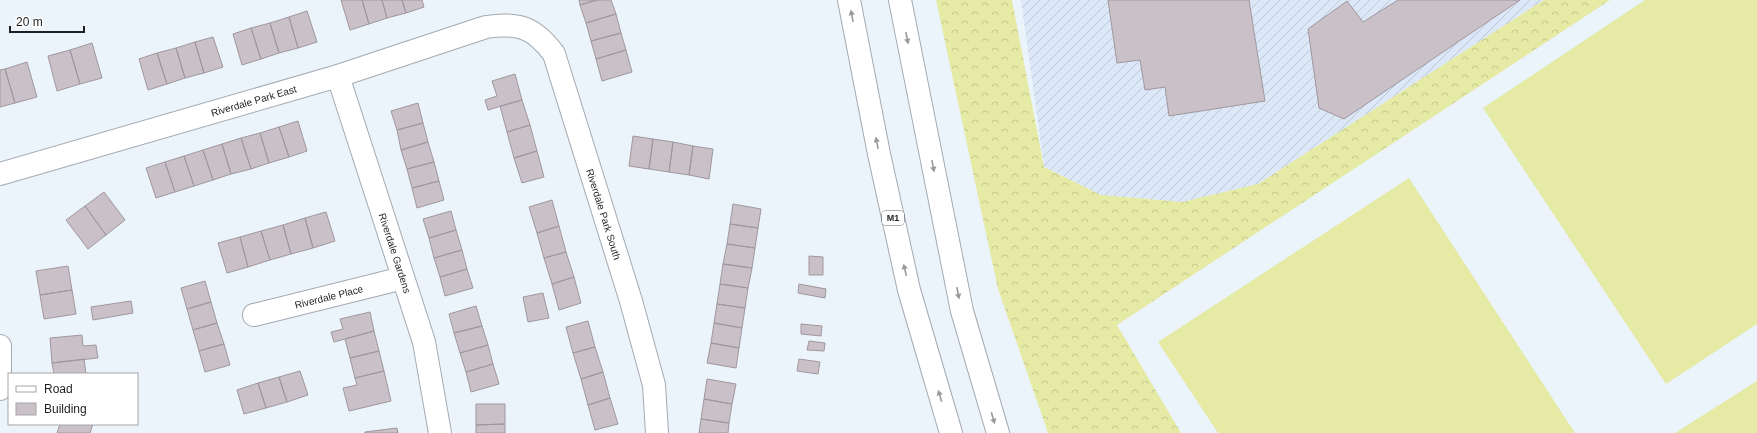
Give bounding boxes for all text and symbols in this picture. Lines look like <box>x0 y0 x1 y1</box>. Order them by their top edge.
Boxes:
scale bar <box>10 8 84 34</box>
one-way arrow <box>849 10 855 22</box>
text: 20 m <box>16 15 43 29</box>
one-way arrow <box>904 32 910 44</box>
street label: Riverdale Park East <box>210 83 298 118</box>
one-way arrow <box>873 137 879 150</box>
one-way arrow <box>930 160 936 172</box>
street label: Riverdale Park South <box>585 167 623 261</box>
road number: M1 <box>882 211 904 225</box>
street label: Riverdale Gardens <box>377 212 413 294</box>
one-way arrow <box>901 264 907 277</box>
street label: Riverdale Place <box>293 283 365 310</box>
one-way arrow <box>956 287 962 299</box>
legend <box>8 373 138 425</box>
text: Road <box>44 382 73 396</box>
one-way arrow <box>937 389 943 401</box>
text: Building <box>44 402 87 416</box>
one-way arrow <box>990 413 996 425</box>

